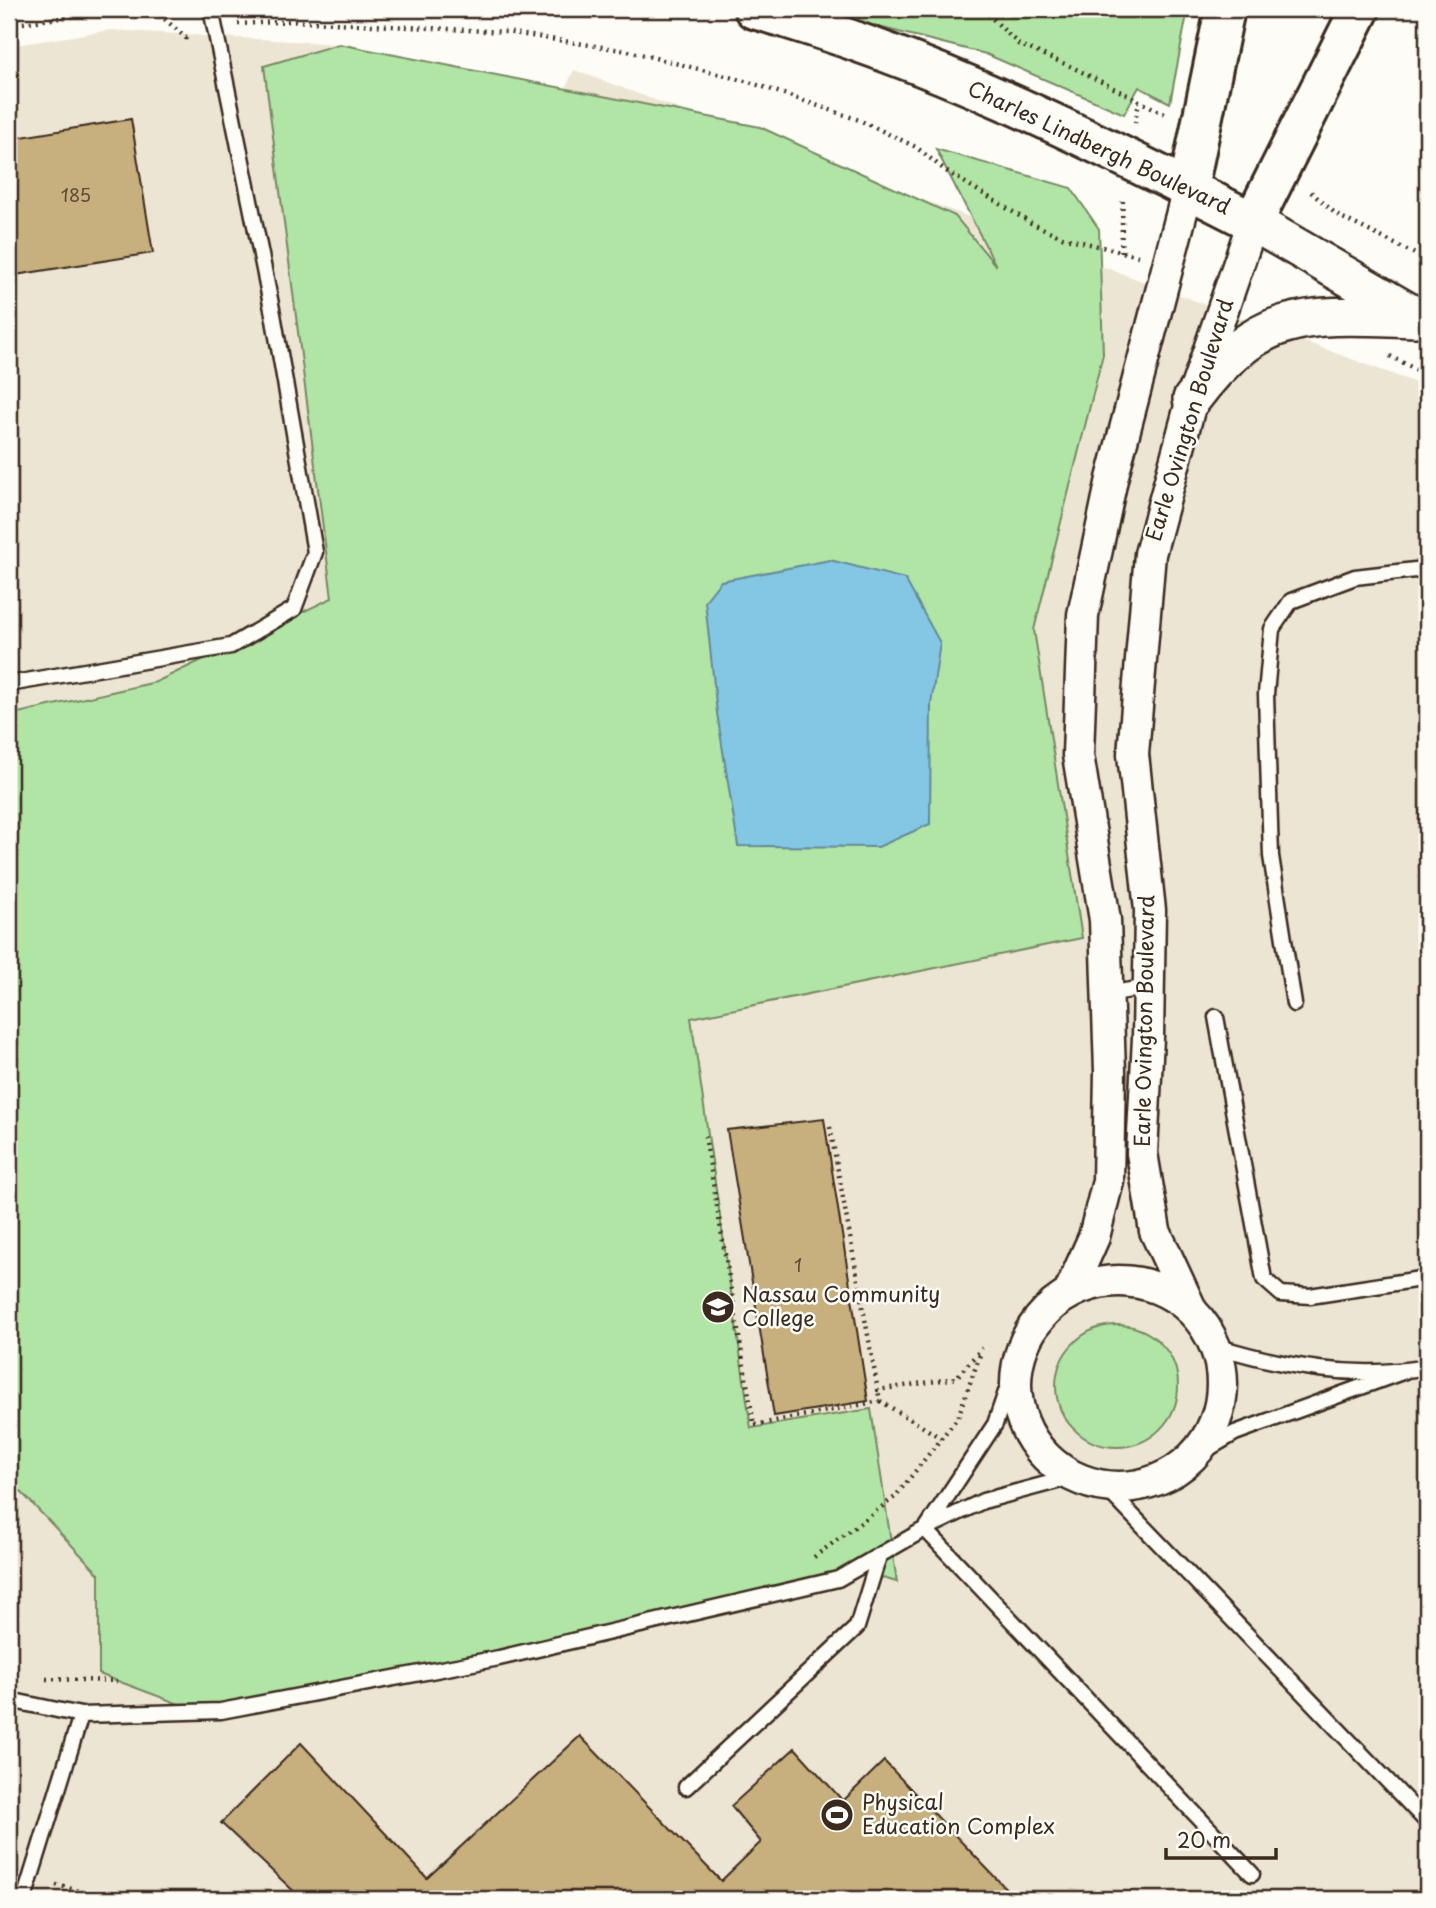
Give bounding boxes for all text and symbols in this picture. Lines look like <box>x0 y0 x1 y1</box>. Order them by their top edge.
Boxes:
street label: Charles Lindbergh Boulevard <box>963 71 1237 221</box>
house number: 185 <box>61 181 91 208</box>
street label: Earle Ovington Boulevard <box>1136 294 1240 544</box>
street label: Earle Ovington Boulevard <box>1125 895 1161 1147</box>
house number: 1 <box>794 1251 802 1278</box>
place label: Nassau Community College <box>742 1277 940 1333</box>
school or university icon: Nassau Community College <box>699 1288 737 1326</box>
place label: Physical Education Complex <box>862 1785 1055 1841</box>
sports icon: Physical Education Complex <box>818 1796 856 1834</box>
scale bar <box>1166 1817 1277 1861</box>
text: 20 m <box>1177 1823 1231 1855</box>

